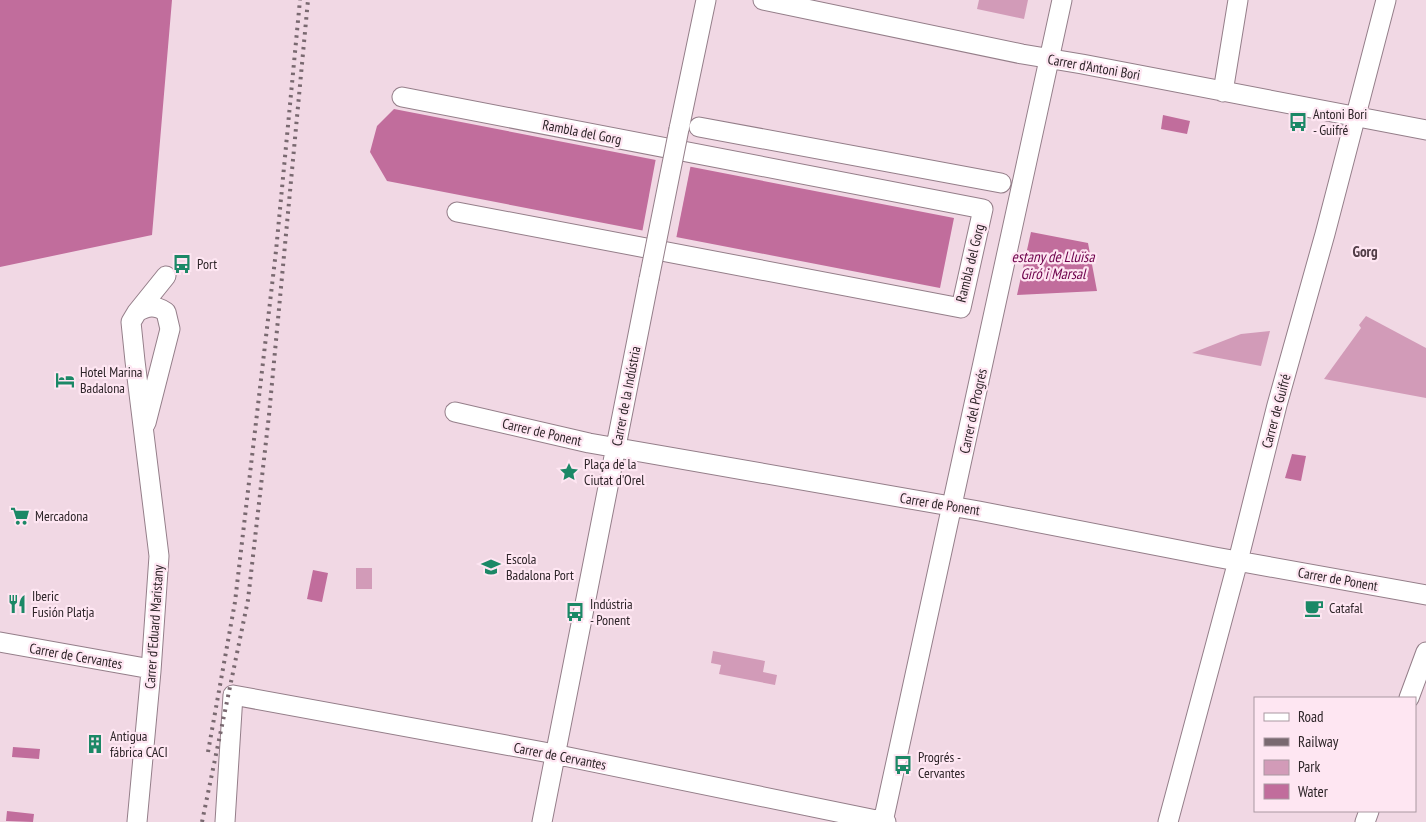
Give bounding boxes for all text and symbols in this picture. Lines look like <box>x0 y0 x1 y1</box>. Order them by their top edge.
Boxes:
street label: Carrer d'Antoni Bori <box>1046 50 1142 84</box>
place label: Antoni Bori - Guifré <box>1313 105 1367 139</box>
bus stop icon: Antoni Bori - Guifré <box>1287 111 1309 133</box>
street label: Rambla del Gorg <box>541 116 623 148</box>
street label: Rambla del Gorg <box>952 222 988 304</box>
district label: Gorg <box>1352 242 1378 261</box>
water label: estany de Lluïsa Giró i Marsal <box>1012 247 1095 283</box>
bus stop icon: Port <box>171 253 193 275</box>
place label: Port <box>197 255 217 273</box>
street label: Carrer de la Indústria <box>607 345 645 447</box>
place label: Hotel Marina Badalona <box>80 363 142 397</box>
street label: Carrer del Progrés <box>955 367 991 455</box>
hotel icon: Hotel Marina Badalona <box>54 369 76 391</box>
street label: Carrer de Guifré <box>1257 372 1295 450</box>
street label: Carrer de Ponent <box>501 414 584 450</box>
place label: Plaça de la Ciutat d'Orel <box>584 455 645 489</box>
place icon: Plaça de la Ciutat d'Orel <box>558 461 580 483</box>
street label: Carrer de Ponent <box>899 489 981 519</box>
supermarket icon: Mercadona <box>9 505 31 527</box>
place label: Mercadona <box>35 507 88 525</box>
place label: Escola Badalona Port <box>506 550 574 584</box>
school or university icon: Escola Badalona Port <box>480 556 502 578</box>
street label: Carrer de Ponent <box>1297 563 1379 595</box>
street label: Carrer d'Eduard Maristany <box>141 564 167 690</box>
place label: Iberic Fusión Platja <box>32 587 94 621</box>
restaurant icon: Iberic Fusión Platja <box>6 593 28 615</box>
place label: Indústria - Ponent <box>590 595 633 629</box>
cafe icon: Catafal <box>1303 597 1325 619</box>
place label: Catafal <box>1329 599 1363 617</box>
bus stop icon: Indústria - Ponent <box>564 601 586 623</box>
street label: Carrer de Cervantes <box>28 639 124 673</box>
legend <box>1254 697 1416 812</box>
text: Road <box>1298 707 1324 726</box>
place label: Antigua fábrica CACI <box>110 727 168 761</box>
text: Railway <box>1298 732 1339 751</box>
building icon: Antigua fábrica CACI <box>84 733 106 755</box>
street label: Carrer de Cervantes <box>512 738 608 774</box>
place label: Progrés - Cervantes <box>918 748 965 782</box>
bus stop icon: Progrés - Cervantes <box>892 754 914 776</box>
text: Park <box>1298 757 1320 776</box>
text: Water <box>1298 782 1329 801</box>

